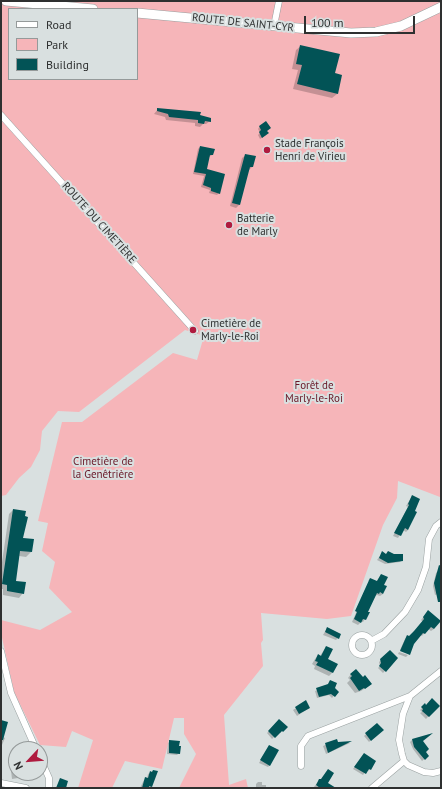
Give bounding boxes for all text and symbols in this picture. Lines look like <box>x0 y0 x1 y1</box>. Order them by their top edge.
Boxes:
legend <box>8 8 138 80</box>
scale bar <box>306 8 417 34</box>
street label: ROUTE DE SAINT-CYR <box>191 11 295 35</box>
text: 100 m <box>311 15 344 30</box>
text: Road <box>46 17 71 32</box>
text: Park <box>46 37 68 52</box>
text: Building <box>46 57 89 72</box>
place label: Stade François Henri de Virieu <box>275 137 345 163</box>
marker: Stade François Henri de Virieu <box>262 145 272 155</box>
street label: ROUTE DU CIMETIÈRE <box>59 180 139 266</box>
place label: Batterie de Marly <box>237 212 278 238</box>
marker: Batterie de Marly <box>224 220 234 230</box>
place label: Cimetière de Marly-le-Roi <box>201 317 261 343</box>
marker: Cimetière de Marly-le-Roi <box>188 325 198 335</box>
park label: Forêt de Marly-le-Roi <box>285 379 343 405</box>
park label: Cimetière de la Genêtrière <box>73 455 133 481</box>
north arrow <box>8 741 48 781</box>
text: N <box>10 760 26 772</box>

